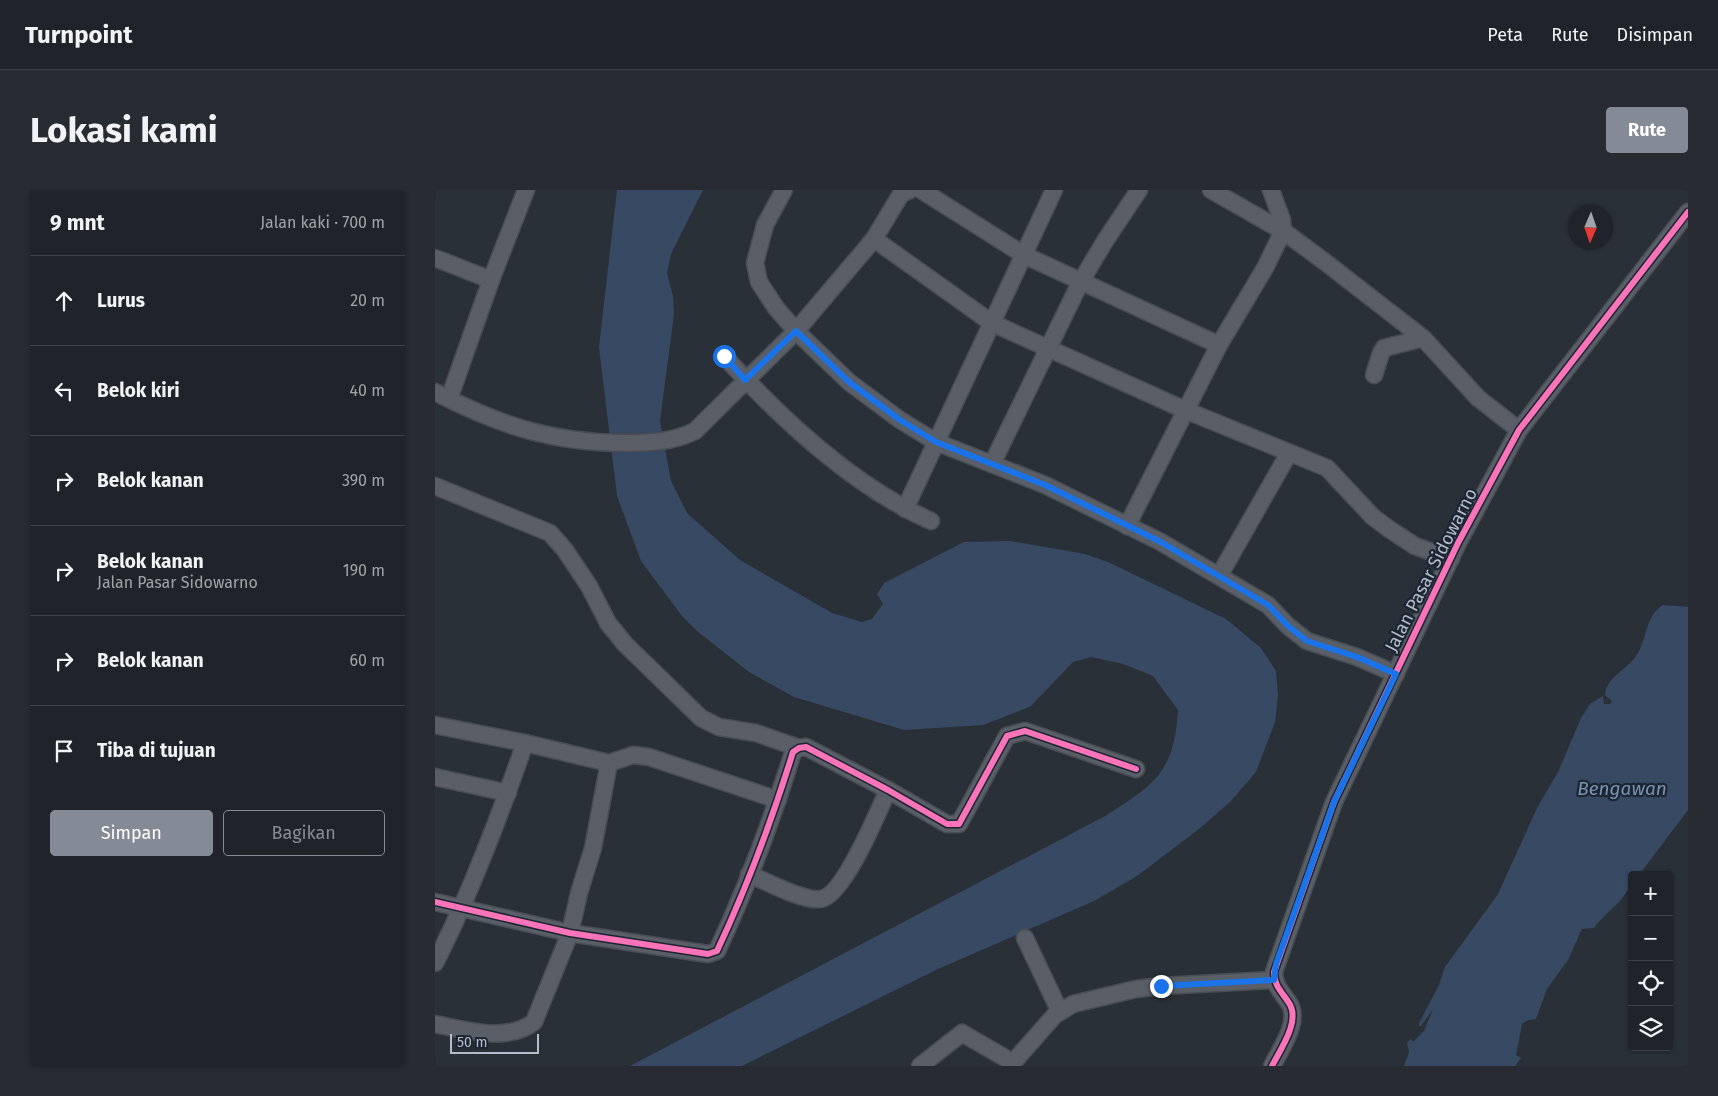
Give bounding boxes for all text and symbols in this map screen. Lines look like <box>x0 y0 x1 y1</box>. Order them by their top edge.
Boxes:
text: Turnpoint <box>25 21 132 49</box>
text: Peta <box>1487 24 1523 46</box>
text: Rute <box>1551 24 1589 46</box>
text: Disimpan <box>1617 24 1693 46</box>
button: Rute <box>1606 107 1688 153</box>
text: Lokasi kami <box>30 109 218 151</box>
north arrow <box>1568 205 1613 250</box>
text: 9 mnt <box>50 210 105 236</box>
text: Jalan kaki · 700 m <box>260 213 385 232</box>
icon: ahead <box>50 287 78 315</box>
text: Lurus <box>97 289 145 312</box>
text: 20 m <box>350 291 385 310</box>
route start <box>713 345 736 368</box>
icon: left <box>50 377 78 405</box>
text: Belok kiri <box>97 379 180 402</box>
text: 40 m <box>350 381 385 400</box>
icon: right <box>50 467 78 495</box>
text: Belok kanan <box>97 469 204 492</box>
text: 390 m <box>342 471 385 490</box>
street label: Jalan Pasar Sidowarno <box>1380 484 1482 656</box>
text: Belok kanan <box>97 550 204 573</box>
icon: right <box>50 557 78 585</box>
text: 190 m <box>343 561 385 580</box>
text: Jalan Pasar Sidowarno <box>97 573 258 592</box>
icon: right <box>50 647 78 675</box>
text: Belok kanan <box>97 649 204 672</box>
text: 60 m <box>350 651 385 670</box>
icon: arrive <box>50 737 78 765</box>
text: Tiba di tujuan <box>97 739 216 762</box>
water label: Bengawan <box>1577 777 1667 800</box>
button: Simpan <box>50 810 213 856</box>
button: Bagikan <box>223 810 385 856</box>
map controls <box>1628 871 1673 1051</box>
button: + <box>1628 871 1673 916</box>
button: − <box>1628 916 1673 961</box>
button: locate <box>1628 961 1673 1006</box>
route end <box>1150 975 1173 998</box>
button: layers <box>1628 1006 1673 1051</box>
scale bar <box>450 1031 539 1054</box>
text: 50 m <box>457 1034 488 1051</box>

